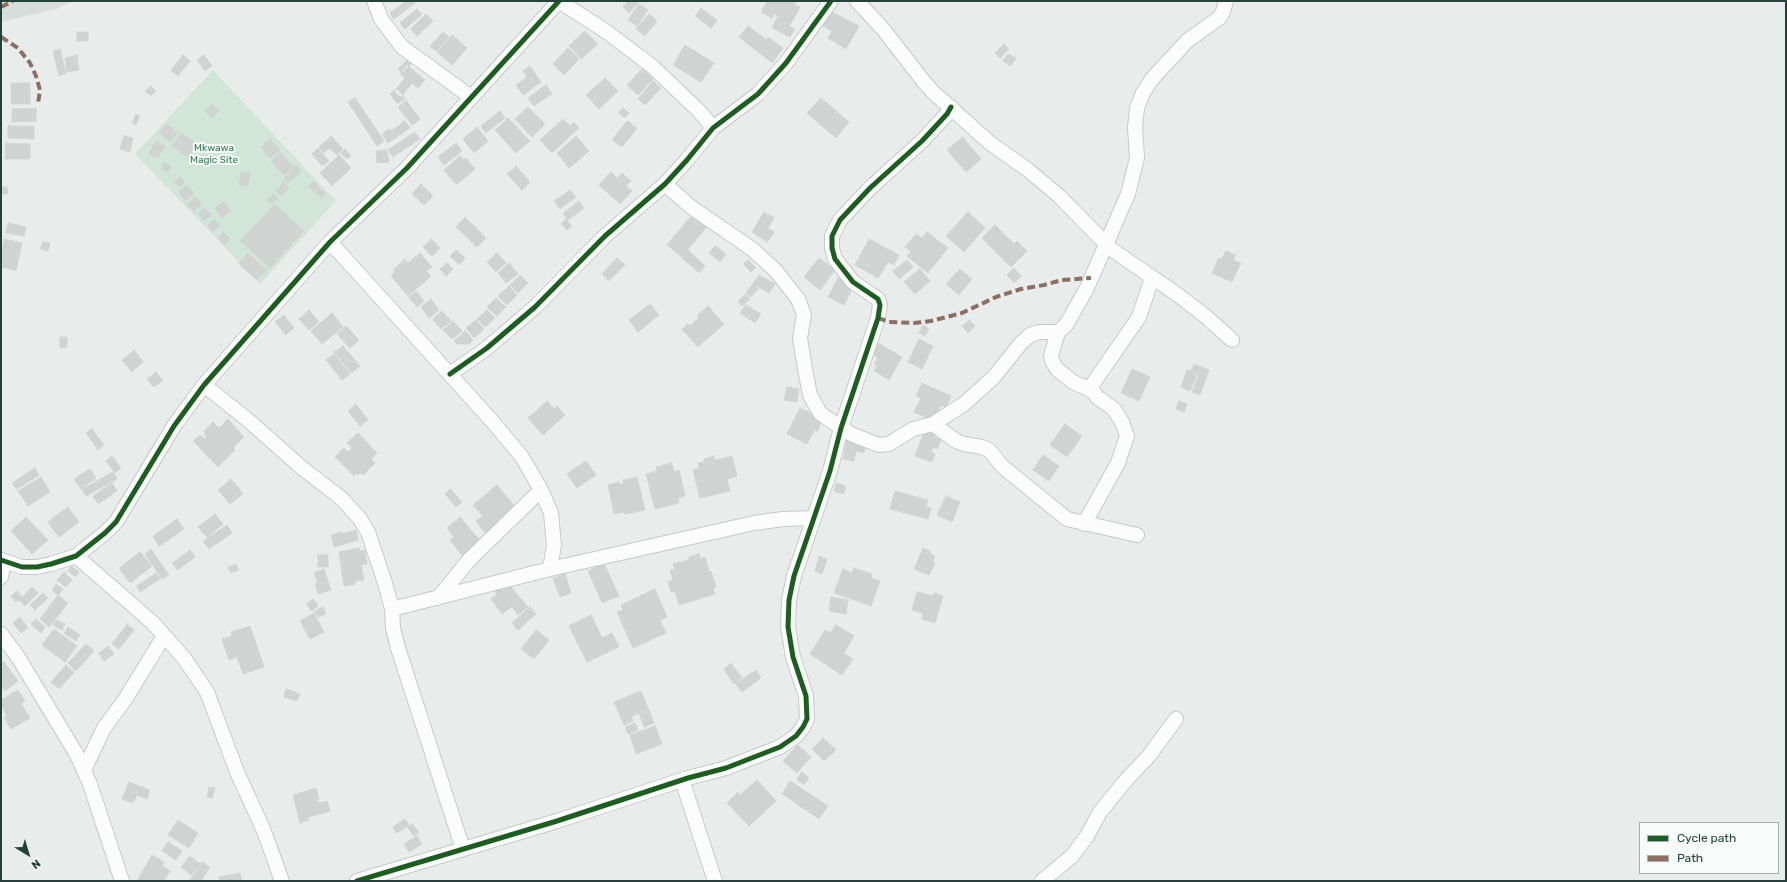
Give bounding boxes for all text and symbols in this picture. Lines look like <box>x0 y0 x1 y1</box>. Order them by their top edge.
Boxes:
park label: Mkwawa Magic Site <box>190 142 238 166</box>
legend <box>1639 822 1779 874</box>
text: Cycle path <box>1677 831 1736 845</box>
north arrow <box>8 834 48 874</box>
text: Path <box>1677 851 1703 865</box>
text: N <box>29 856 43 871</box>

